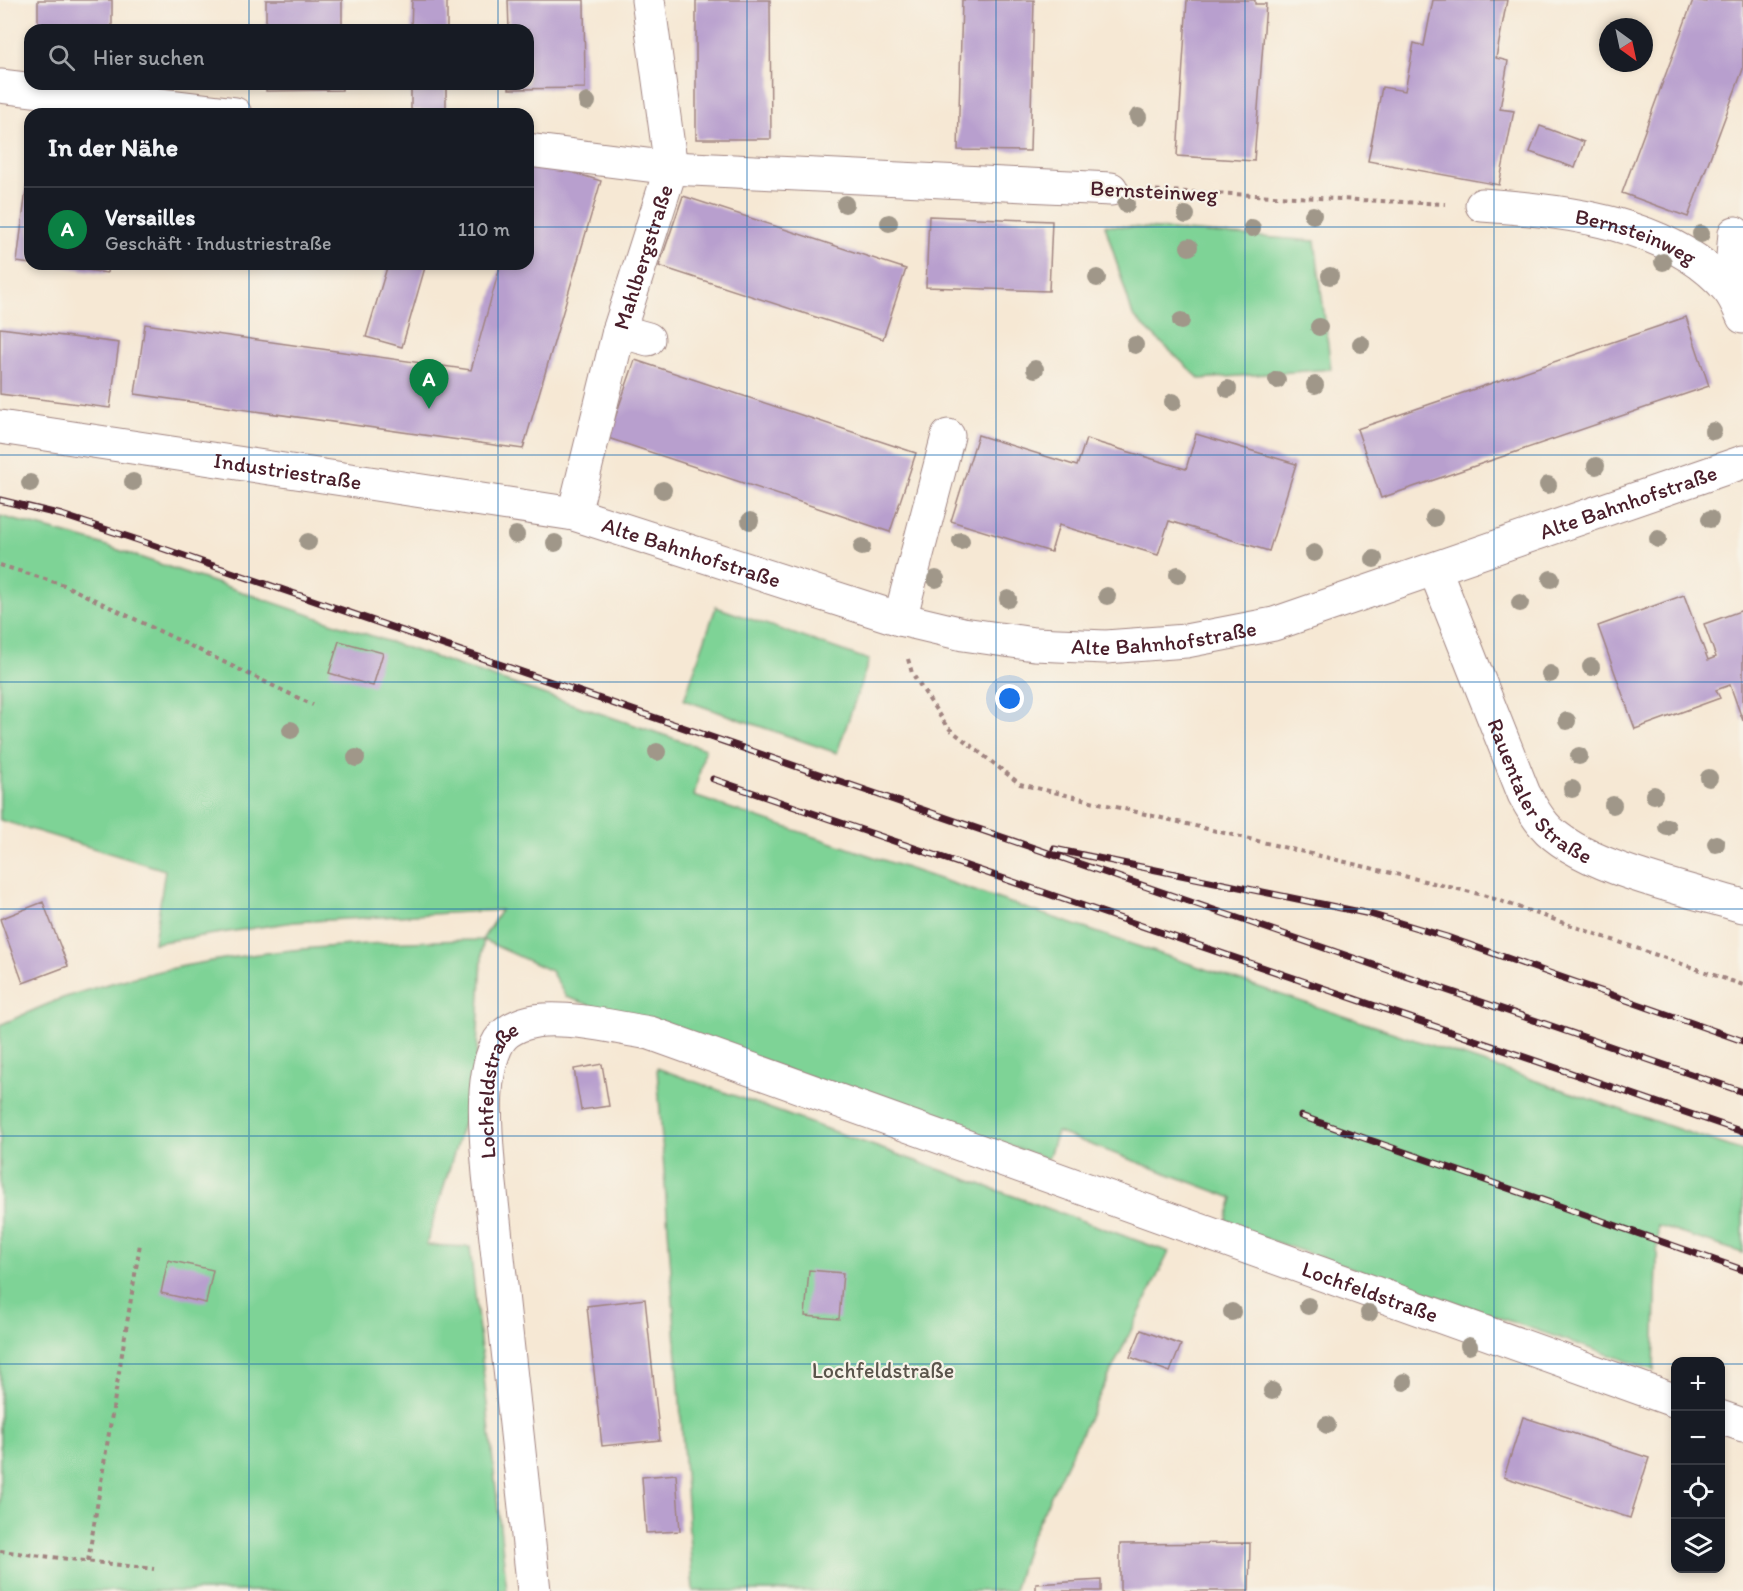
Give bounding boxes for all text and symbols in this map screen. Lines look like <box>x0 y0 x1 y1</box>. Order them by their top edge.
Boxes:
north arrow <box>1599 18 1653 72</box>
search box <box>24 24 534 90</box>
icon: search <box>45 41 78 74</box>
text: Hier suchen <box>93 44 204 71</box>
text: In der Nähe <box>48 131 178 163</box>
street label: Bernsteinweg <box>1089 174 1219 208</box>
street label: Mahlbergstraße <box>607 181 678 333</box>
street label: Bernsteinweg <box>1573 202 1703 271</box>
text: Versailles <box>105 204 195 231</box>
text: A <box>61 217 74 241</box>
text: 110 m <box>458 217 510 241</box>
text: Geschäft · Industriestraße <box>105 231 331 255</box>
pin: A <box>410 360 448 409</box>
street label: Industriestraße <box>212 446 364 495</box>
street label: Alte Bahnhofstraße <box>1536 459 1720 545</box>
street label: Alte Bahnhofstraße <box>599 510 784 593</box>
street label: Alte Bahnhofstraße <box>1071 614 1259 661</box>
your location <box>995 684 1024 713</box>
street label: Rauentaler Straße <box>1482 714 1597 869</box>
street label: Lochfeldstraße <box>472 1015 523 1160</box>
street label: Lochfeldstraße <box>1298 1255 1442 1328</box>
park label: Lochfeldstraße <box>812 1357 954 1384</box>
map controls <box>1671 1357 1725 1573</box>
button: + <box>1671 1357 1725 1411</box>
button: − <box>1671 1411 1725 1465</box>
button: locate <box>1671 1465 1725 1519</box>
button: layers <box>1671 1519 1725 1573</box>

